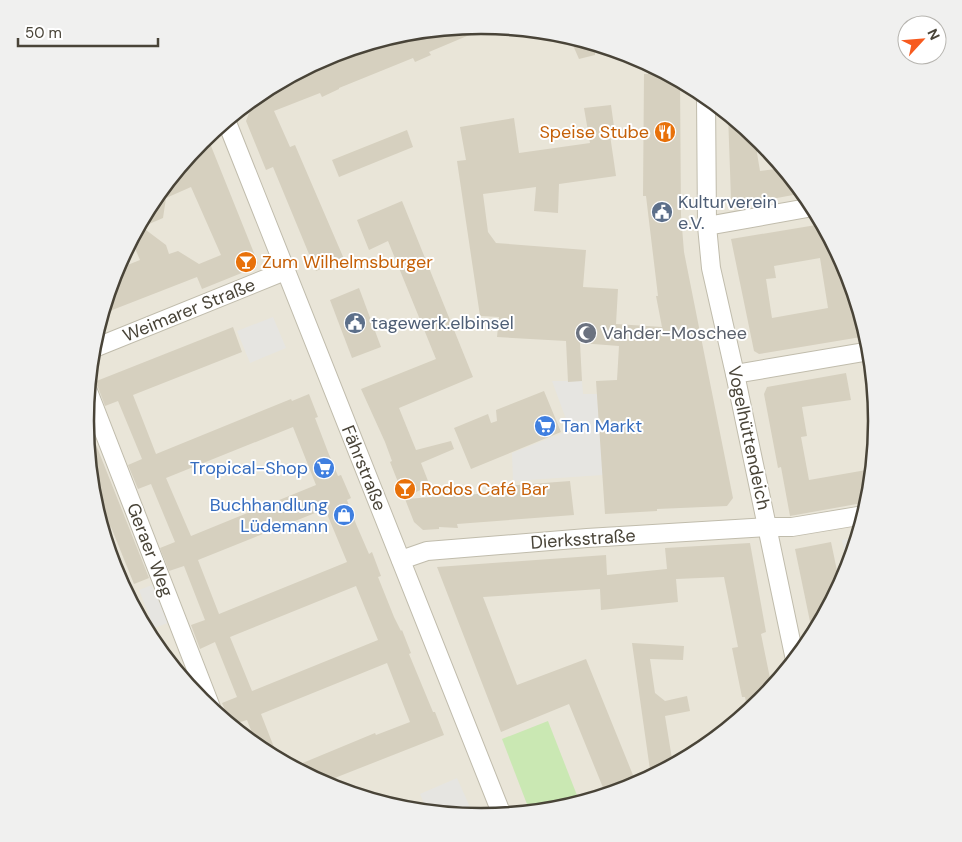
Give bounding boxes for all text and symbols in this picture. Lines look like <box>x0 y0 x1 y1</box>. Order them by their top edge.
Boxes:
scale bar <box>18 15 158 47</box>
north arrow <box>897 15 947 65</box>
text: 50 m <box>25 23 62 43</box>
text: N <box>923 26 944 43</box>
place label: Speise Stube <box>539 120 649 144</box>
restaurant icon: Speise Stube <box>653 120 677 144</box>
place label: Kulturverein e.V. <box>678 190 777 235</box>
public building icon: Kulturverein e.V. <box>650 200 674 224</box>
bar icon: Zum Wilhelmsburger <box>234 250 258 274</box>
place label: Zum Wilhelmsburger <box>262 250 433 274</box>
street label: Weimarer Straße <box>119 273 259 347</box>
public building icon: tagewerk.elbinsel <box>343 311 367 335</box>
place label: tagewerk.elbinsel <box>371 311 514 335</box>
mosque icon: Vahder-Moschee <box>574 321 598 345</box>
place label: Vahder-Moschee <box>602 321 747 345</box>
street label: Vogelhüttendeich <box>722 364 776 512</box>
supermarket icon: Tan Markt <box>533 414 557 438</box>
place label: Tan Markt <box>561 414 642 438</box>
street label: Fährstraße <box>336 422 392 514</box>
place label: Tropical-Shop <box>190 456 308 480</box>
supermarket icon: Tropical-Shop <box>312 456 336 480</box>
bar icon: Rodos Café Bar <box>393 477 417 501</box>
place label: Rodos Café Bar <box>421 477 549 501</box>
place label: Buchhandlung Lüdemann <box>210 493 328 538</box>
street label: Geraer Weg <box>121 500 179 600</box>
shop icon: Buchhandlung Lüdemann <box>332 503 356 527</box>
street label: Dierksstraße <box>530 523 636 555</box>

